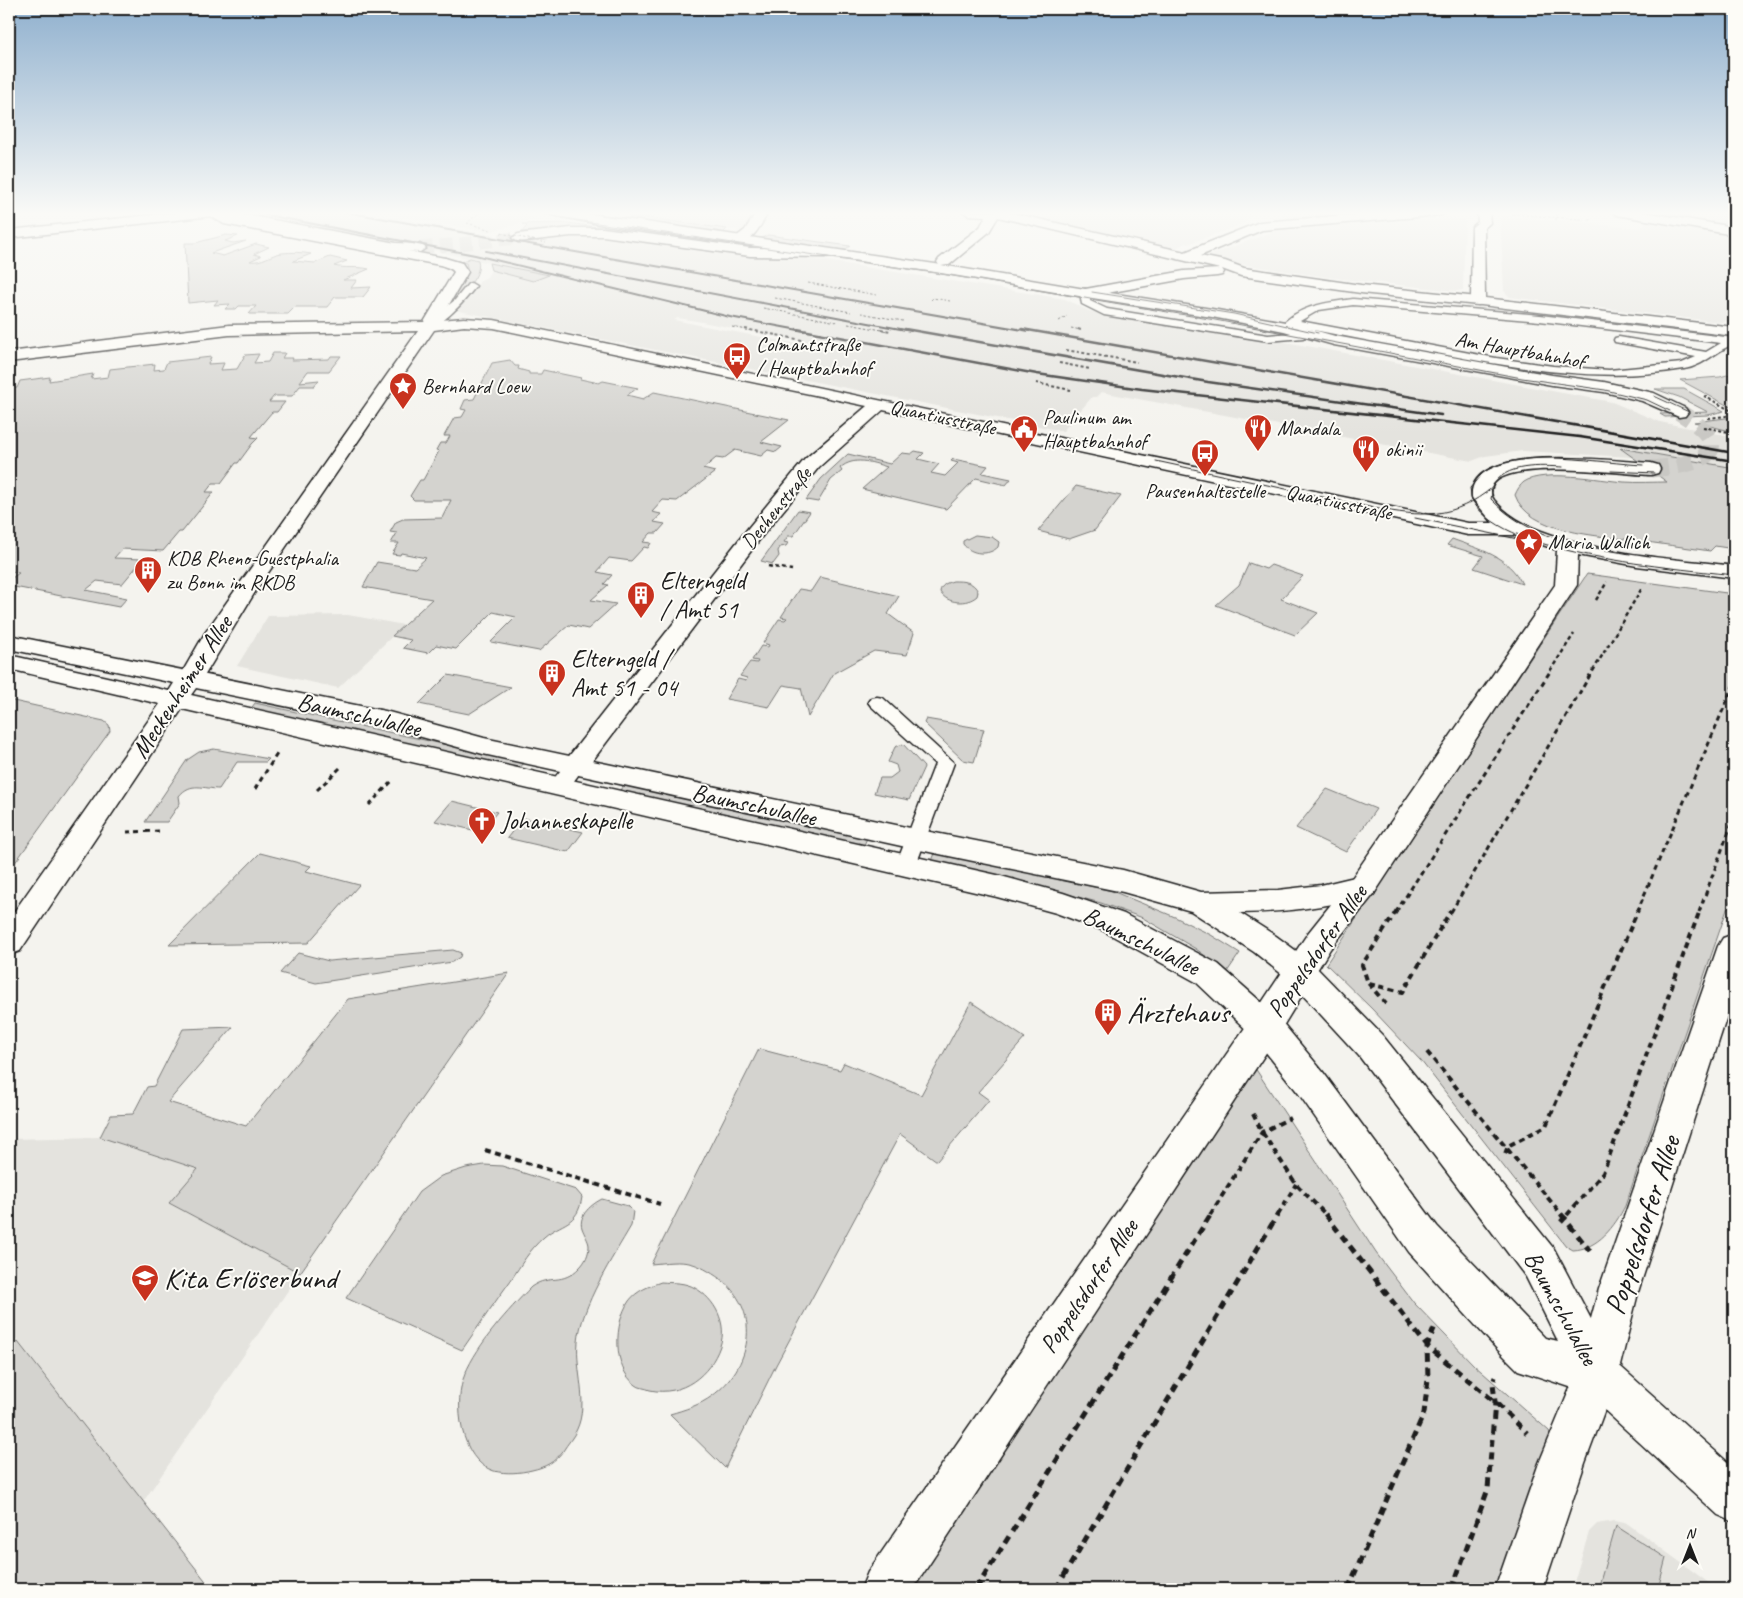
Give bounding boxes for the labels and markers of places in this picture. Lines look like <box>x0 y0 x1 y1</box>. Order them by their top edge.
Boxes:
place label: Colmantstraße / Hauptbahnhof <box>756 331 877 381</box>
bus stop icon: Colmantstraße / Hauptbahnhof <box>722 341 752 380</box>
place icon: Bernhard Loew <box>388 371 418 410</box>
place label: Bernhard Loew <box>422 373 532 399</box>
place label: Paulinum am Hauptbahnhof <box>1043 404 1152 454</box>
restaurant icon: Mandala <box>1243 413 1273 452</box>
public building icon: Paulinum am Hauptbahnhof <box>1009 414 1039 453</box>
place label: Mandala <box>1277 415 1342 441</box>
restaurant icon: okinii <box>1351 434 1381 473</box>
place label: okinii <box>1385 436 1424 462</box>
bus stop icon: Pausenhaltestelle <box>1190 438 1220 477</box>
place label: Pausenhaltestelle <box>1145 478 1267 504</box>
place icon: Maria Wallich <box>1514 527 1544 566</box>
place label: Maria Wallich <box>1548 529 1651 555</box>
place label: KDB Rheno-Guestphalia zu Bonn im RKDB <box>167 545 339 595</box>
building icon: KDB Rheno-Guestphalia zu Bonn im RKDB <box>133 555 163 594</box>
place label: Elterngeld / Amt 51 <box>660 565 749 626</box>
building icon: Elterngeld / Amt 51 <box>626 580 656 619</box>
place label: Elterngeld / Amt 51 - 04 <box>571 643 680 704</box>
building icon: Elterngeld / Amt 51 - 04 <box>537 658 567 697</box>
place label: Johanneskapelle <box>500 805 634 837</box>
church icon: Johanneskapelle <box>467 806 497 845</box>
place label: Ärztehaus <box>1127 993 1232 1031</box>
building icon: Ärztehaus <box>1093 997 1123 1036</box>
place label: Kita Erlöserbund <box>164 1259 341 1297</box>
school or university icon: Kita Erlöserbund <box>130 1263 160 1302</box>

